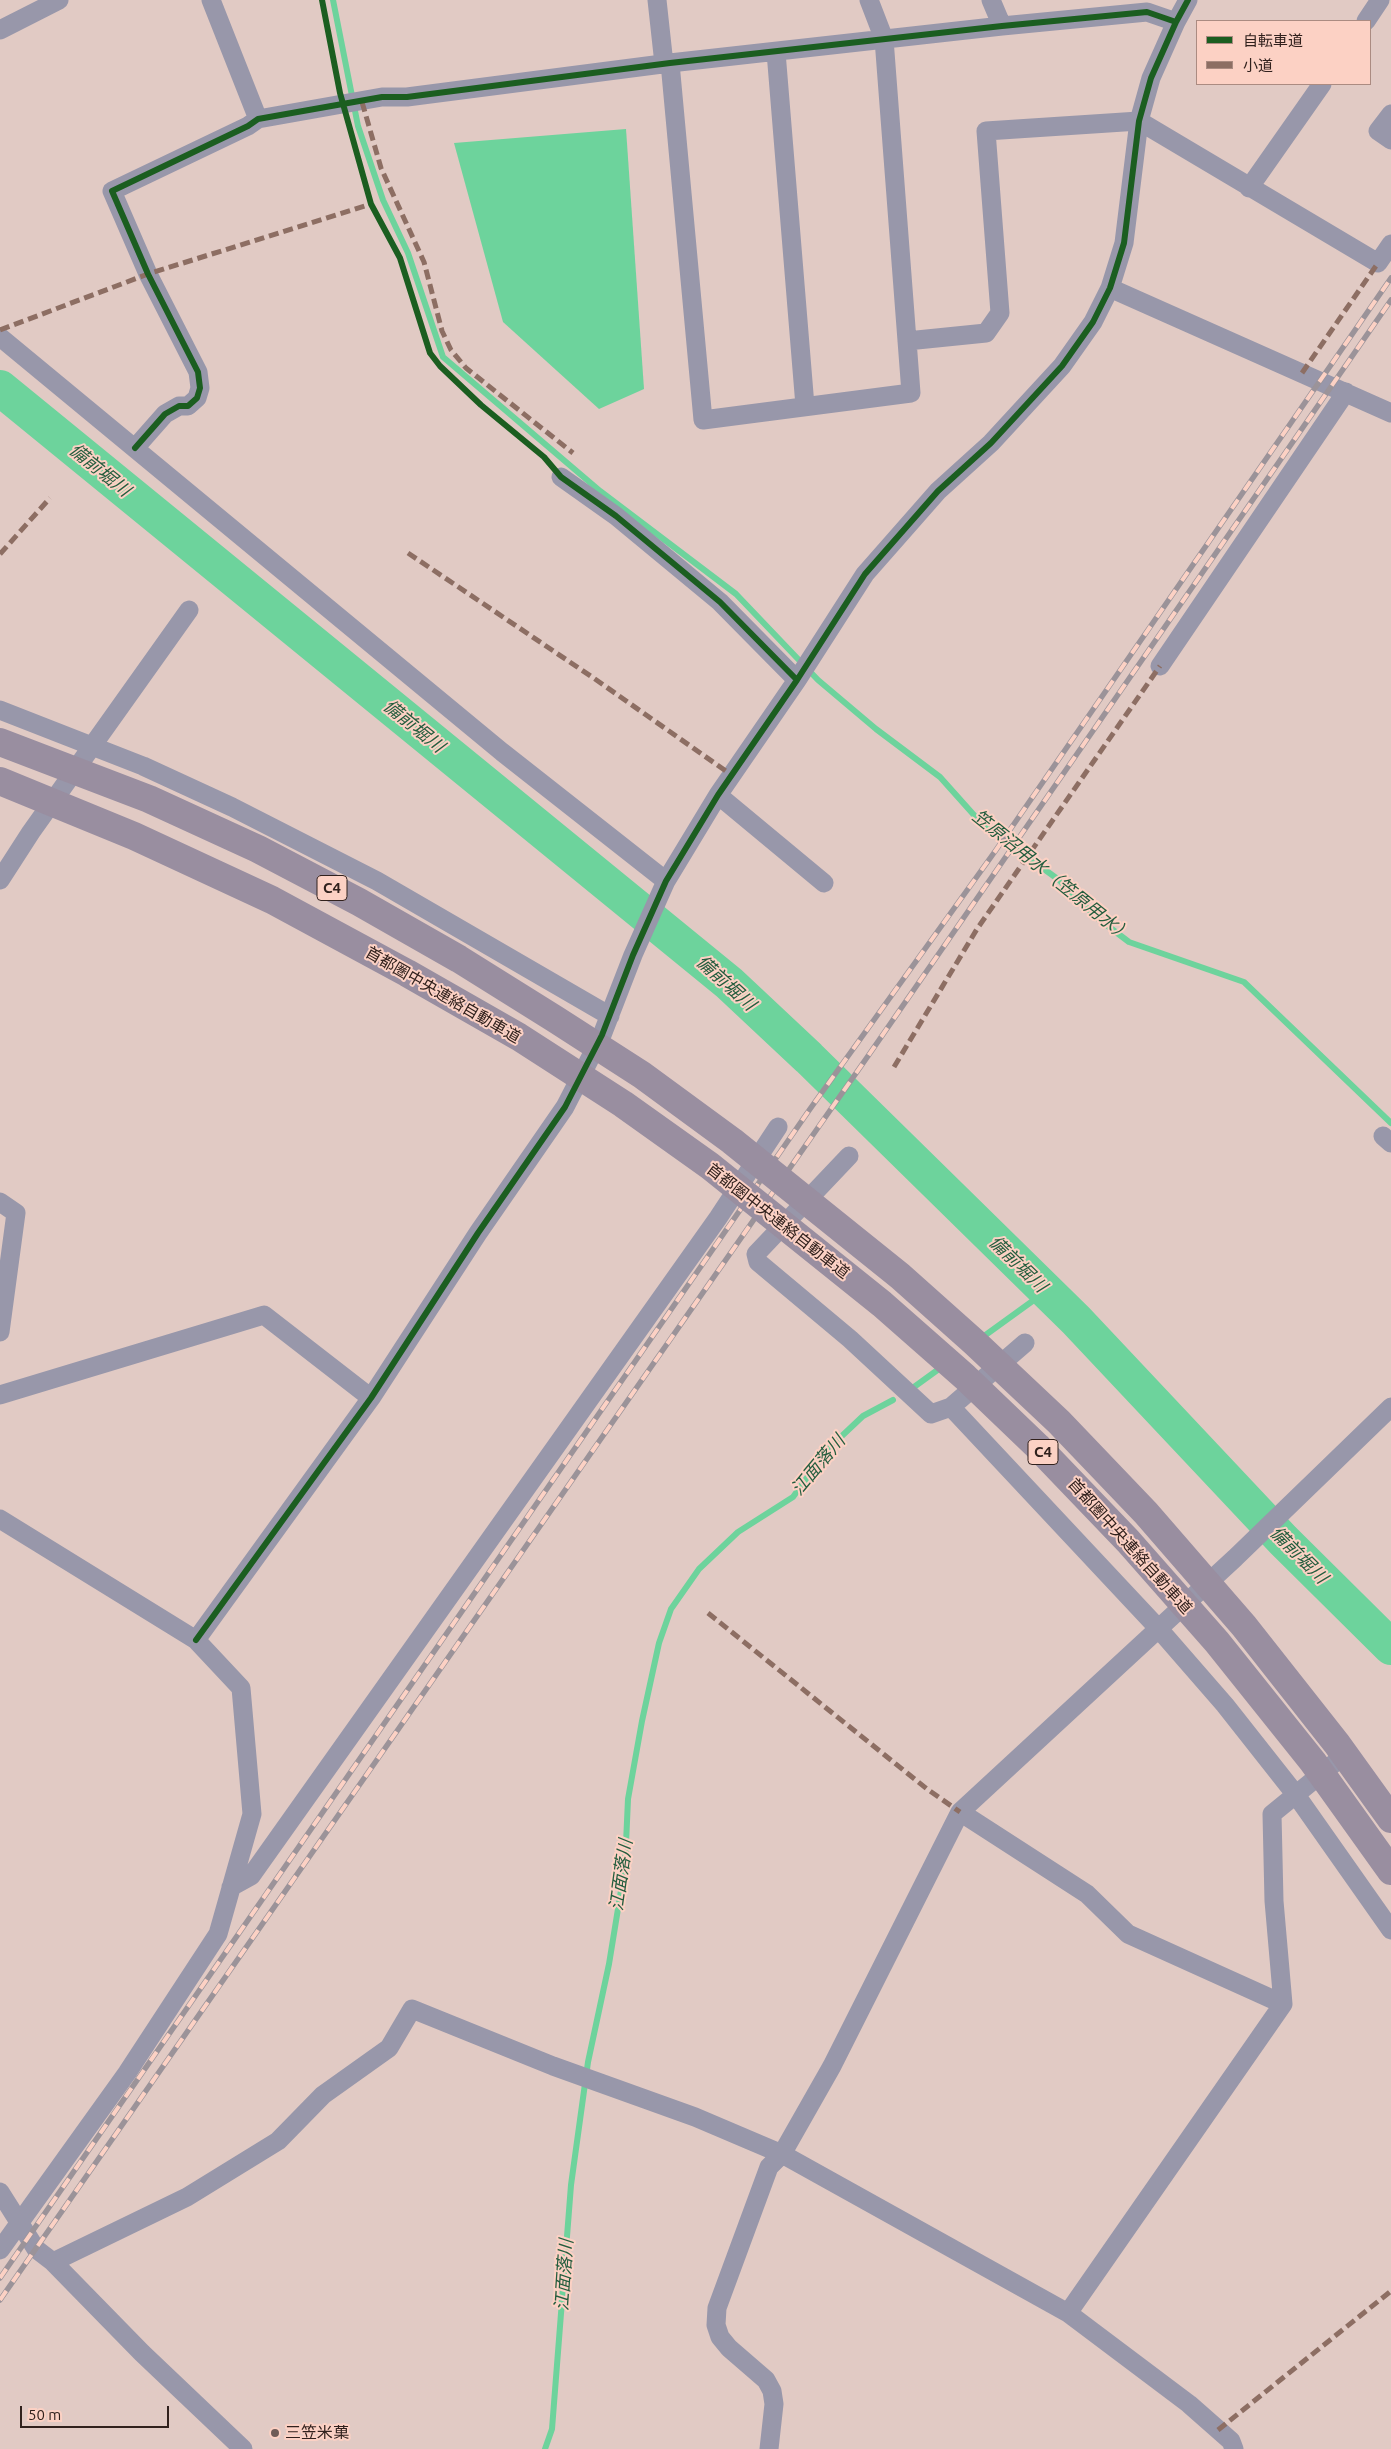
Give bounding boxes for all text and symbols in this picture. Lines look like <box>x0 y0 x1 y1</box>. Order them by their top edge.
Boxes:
legend <box>1196 20 1371 85</box>
text: 自転車道 <box>1243 32 1303 49</box>
text: 小道 <box>1243 57 1273 74</box>
water label: 備前堀川 <box>65 439 135 501</box>
water label: 備前堀川 <box>379 695 449 757</box>
water label: 笠原沼用水（笠原用水） <box>968 805 1136 947</box>
road number: C4 <box>317 876 347 900</box>
street label: 首都圏中央連絡自動車道 <box>362 943 524 1047</box>
water label: 備前堀川 <box>692 951 760 1015</box>
street label: 首都圏中央連絡自動車道 <box>703 1159 853 1283</box>
water label: 備前堀川 <box>985 1231 1051 1297</box>
water label: 江面落川 <box>787 1430 849 1500</box>
road number: C4 <box>1028 1440 1058 1464</box>
street label: 首都圏中央連絡自動車道 <box>1064 1474 1196 1618</box>
water label: 備前堀川 <box>1266 1522 1332 1588</box>
water label: 江面落川 <box>605 1838 637 1912</box>
water label: 江面落川 <box>551 2238 577 2312</box>
scale bar <box>22 2396 171 2428</box>
text: 50 m <box>28 2406 61 2423</box>
place label: 三笠米菓 <box>285 2423 349 2443</box>
marker: 三笠米菓 <box>269 2427 281 2439</box>

